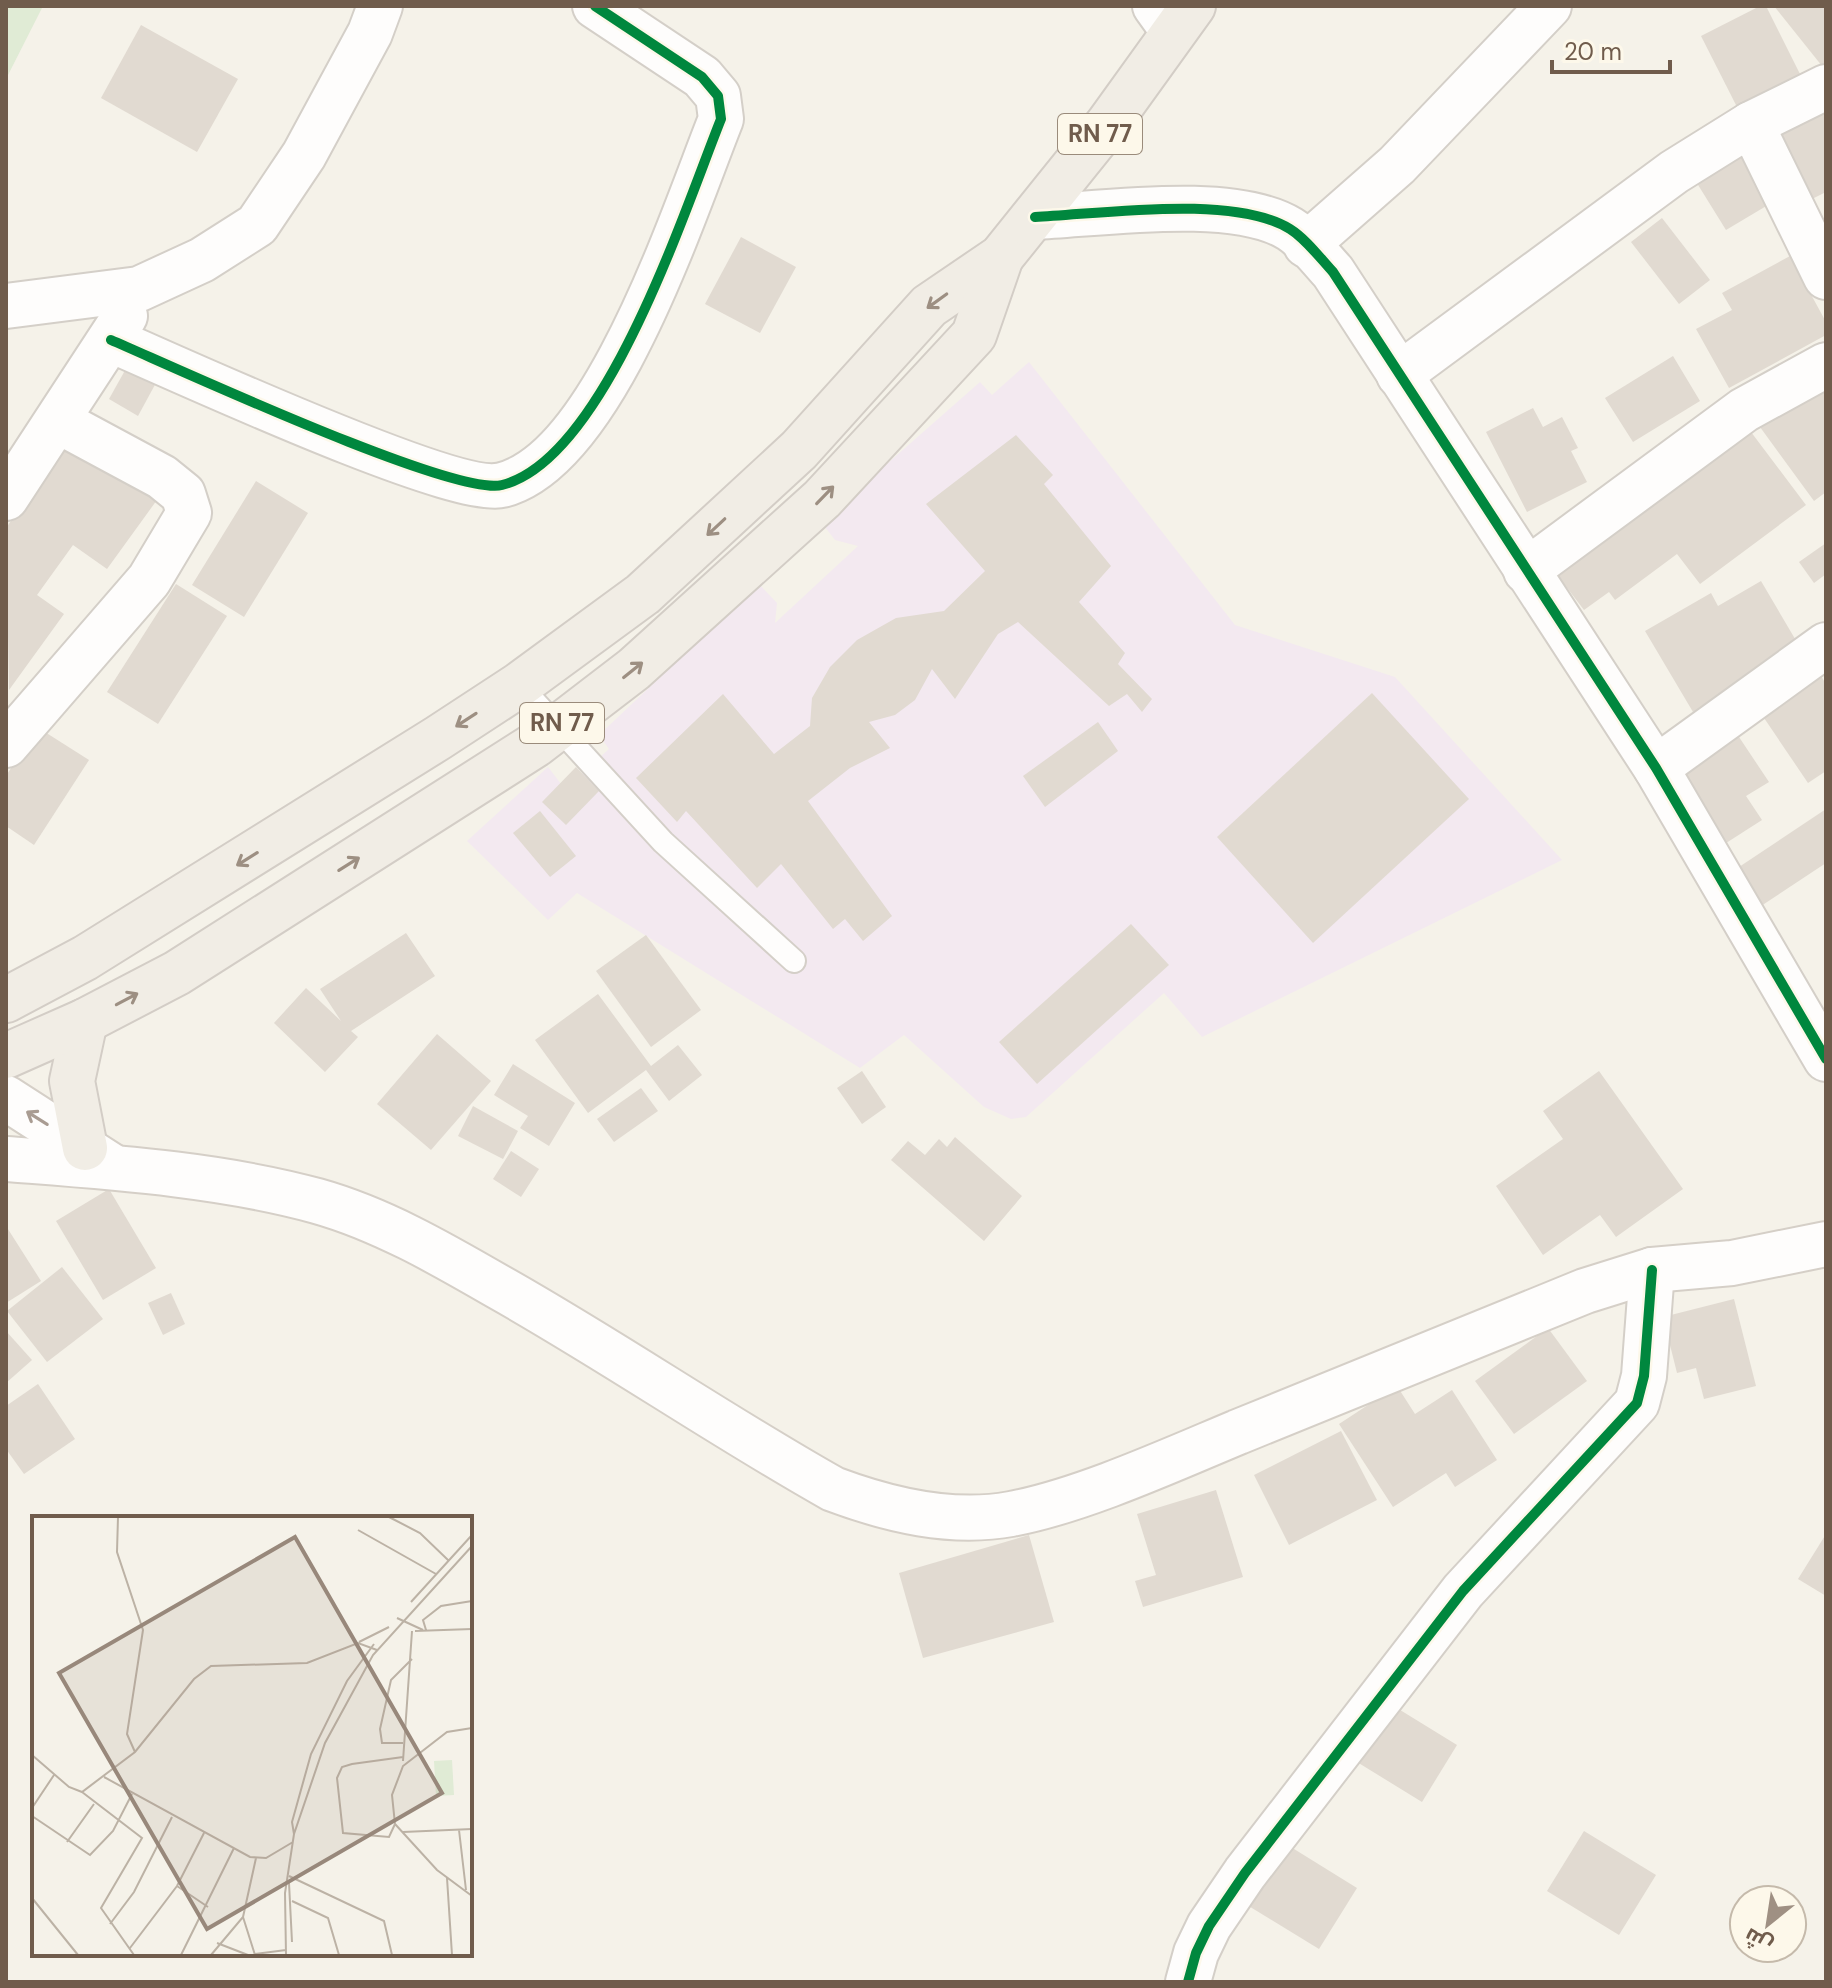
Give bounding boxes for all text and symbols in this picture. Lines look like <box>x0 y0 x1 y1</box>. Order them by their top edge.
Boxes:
scale bar <box>1552 24 1670 74</box>
text: 20 m <box>1564 36 1622 67</box>
road number: RN 77 <box>1058 114 1142 154</box>
one-way arrow <box>926 293 948 310</box>
one-way arrow <box>816 485 835 505</box>
one-way arrow <box>707 518 727 536</box>
one-way arrow <box>622 661 643 678</box>
road number: RN 77 <box>520 703 604 743</box>
one-way arrow <box>456 711 478 728</box>
one-way arrow <box>236 851 259 867</box>
one-way arrow <box>338 856 360 872</box>
one-way arrow <box>115 990 139 1006</box>
one-way arrow <box>26 1109 49 1125</box>
inset map <box>32 1516 472 1956</box>
north arrow <box>1728 1884 1808 1964</box>
text: ش <box>1739 1921 1778 1961</box>

